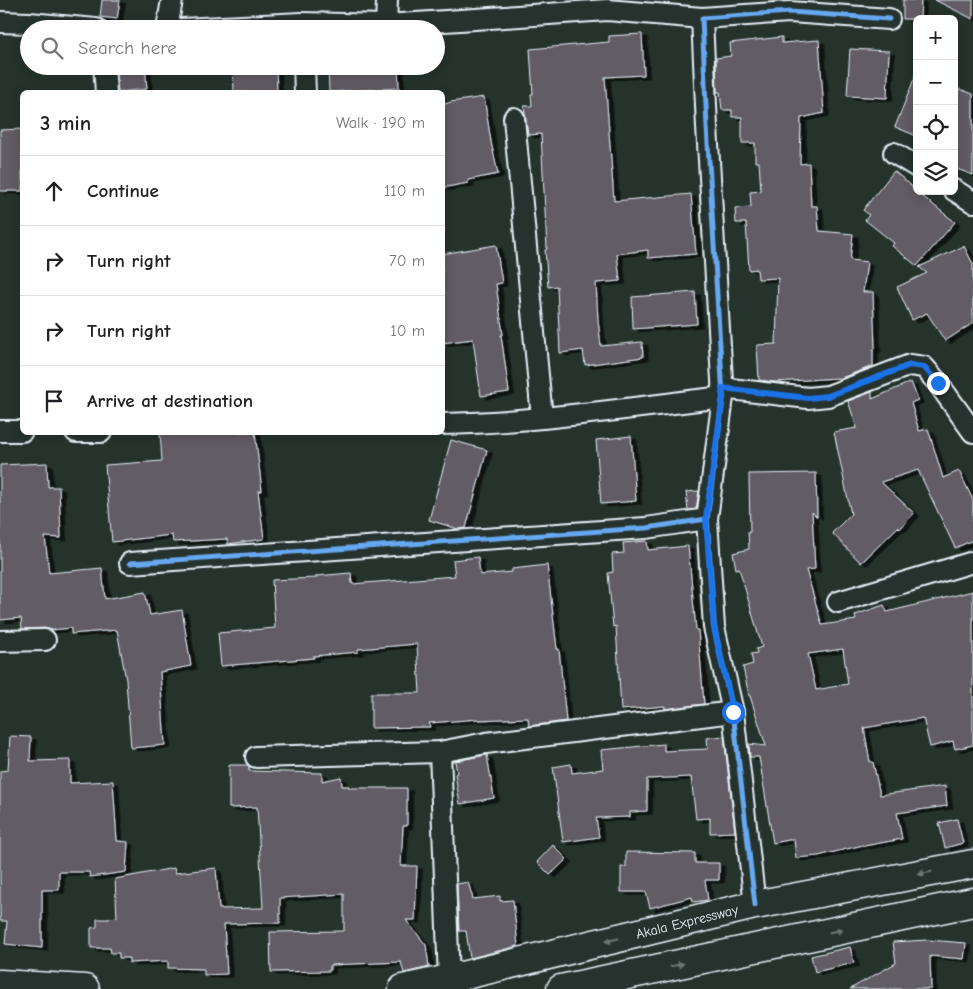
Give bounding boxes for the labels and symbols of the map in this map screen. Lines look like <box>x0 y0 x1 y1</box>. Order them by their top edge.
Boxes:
route end <box>927 372 950 395</box>
route start <box>722 701 745 724</box>
one-way arrow <box>917 870 933 878</box>
street label: Akala Expressway <box>634 901 741 943</box>
one-way arrow <box>828 927 844 935</box>
one-way arrow <box>605 936 620 944</box>
one-way arrow <box>669 960 685 968</box>

